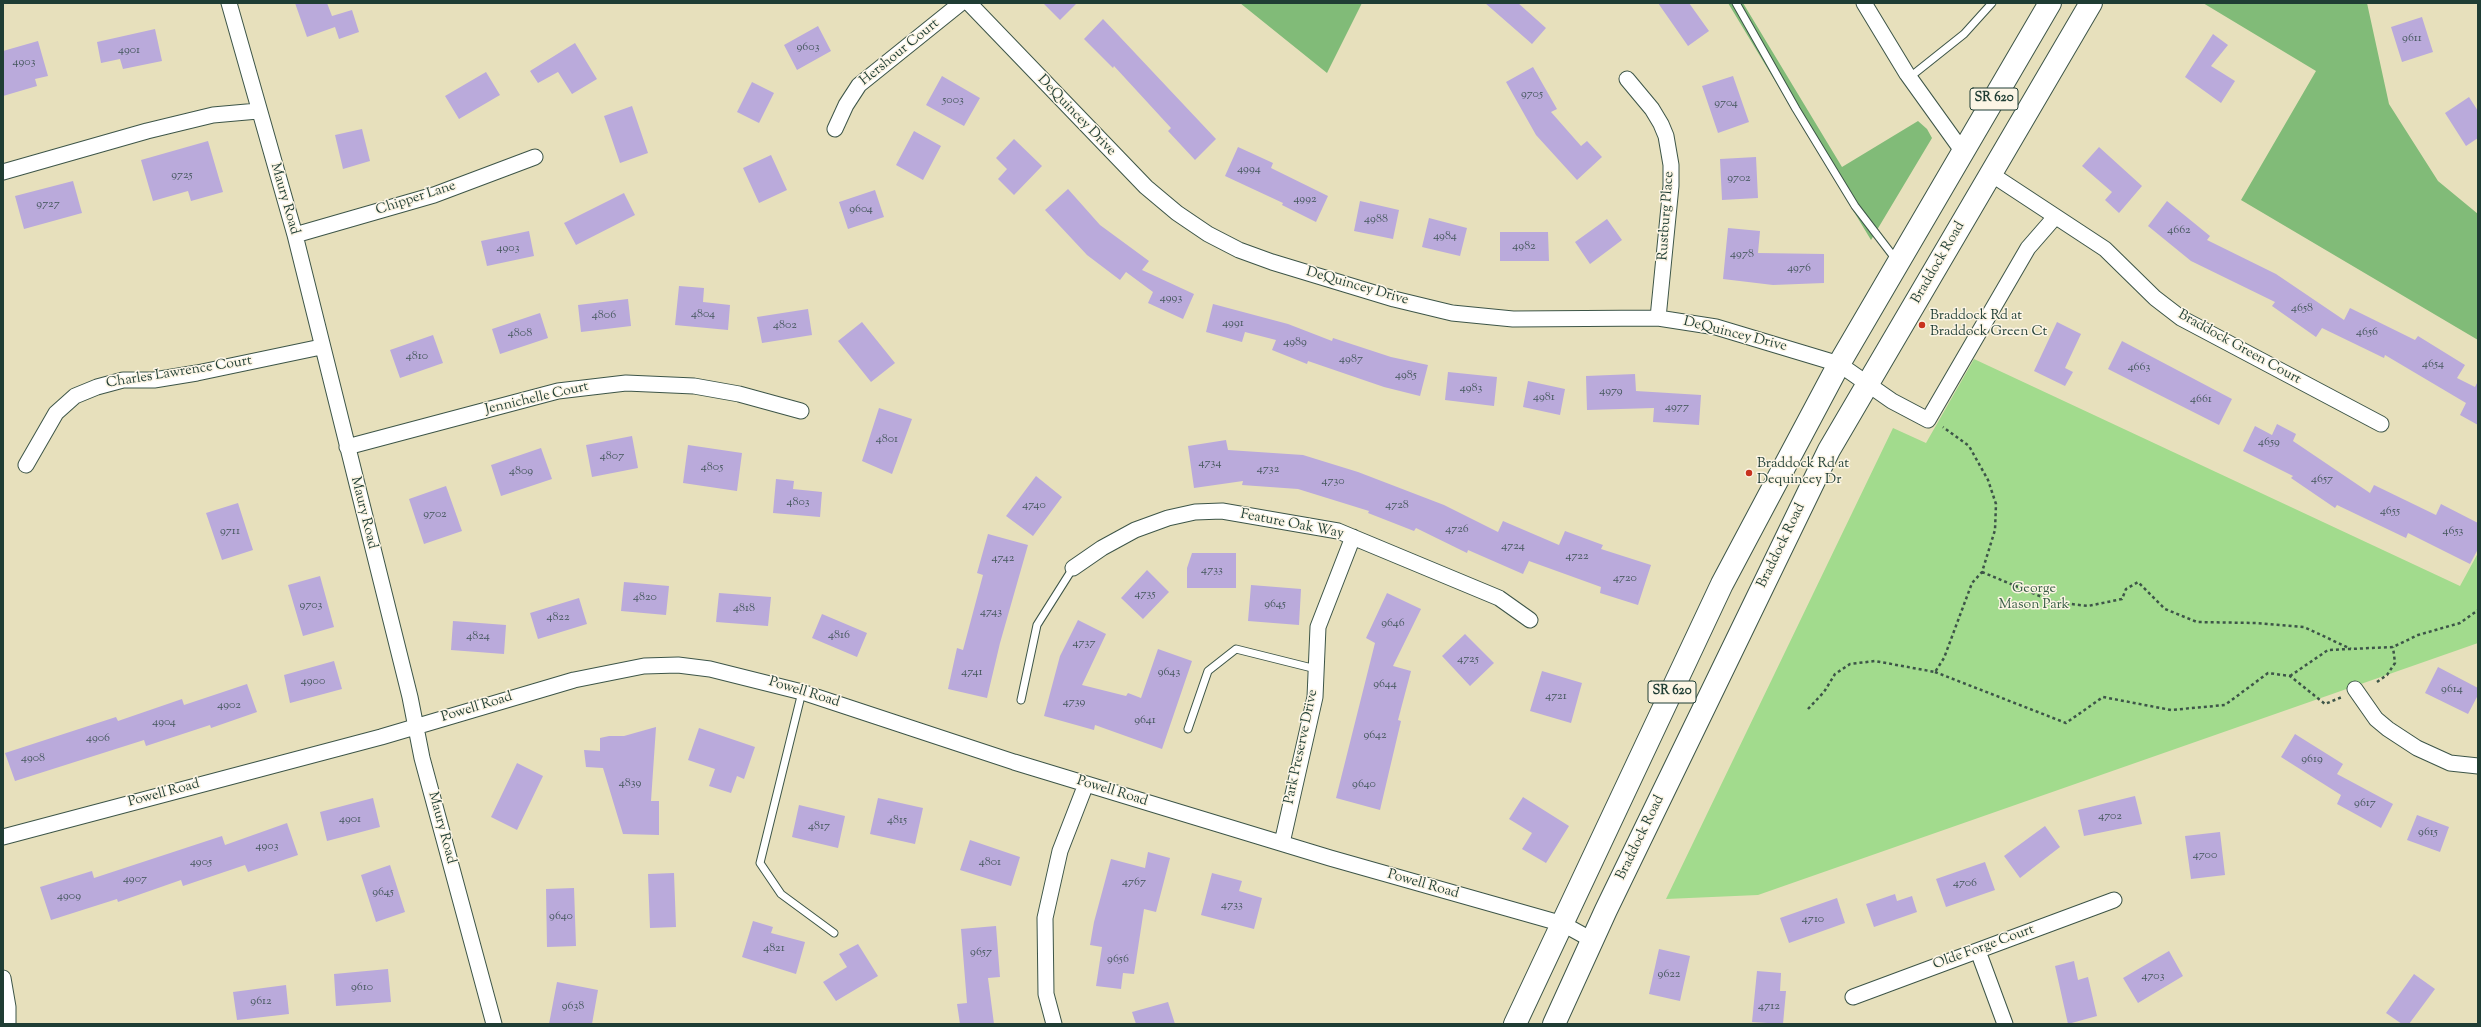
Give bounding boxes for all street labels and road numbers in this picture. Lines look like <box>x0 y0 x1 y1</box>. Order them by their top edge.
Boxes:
street label: Hershour Court <box>857 16 943 90</box>
street label: DeQuincey Drive <box>1033 72 1119 160</box>
road number: SR 620 <box>1970 88 2018 110</box>
street label: Maury Road <box>266 161 302 237</box>
street label: Rustburg Place <box>1655 171 1679 261</box>
street label: Chipper Lane <box>374 178 458 220</box>
street label: Braddock Road <box>1909 219 1969 307</box>
street label: DeQuincey Drive <box>1304 264 1410 310</box>
street label: Braddock Green Court <box>2175 307 2303 389</box>
street label: DeQuincey Drive <box>1682 314 1788 356</box>
street label: Charles Lawrence Court <box>105 353 253 393</box>
street label: Jennichelle Court <box>484 379 590 419</box>
street label: Maury Road <box>346 475 380 551</box>
street label: Braddock Road <box>1754 501 1810 591</box>
street label: Feature Oak Way <box>1239 507 1345 543</box>
street label: Powell Road <box>766 674 842 712</box>
road number: SR 620 <box>1648 681 1696 703</box>
street label: Park Preserve Drive <box>1282 688 1322 806</box>
street label: Powell Road <box>439 689 515 727</box>
street label: Powell Road <box>1074 773 1150 811</box>
street label: Powell Road <box>126 776 202 812</box>
street label: Maury Road <box>423 790 459 866</box>
street label: Braddock Road <box>1613 793 1669 883</box>
street label: Powell Road <box>1385 867 1461 903</box>
street label: Olde Forge Court <box>1931 922 2037 974</box>

